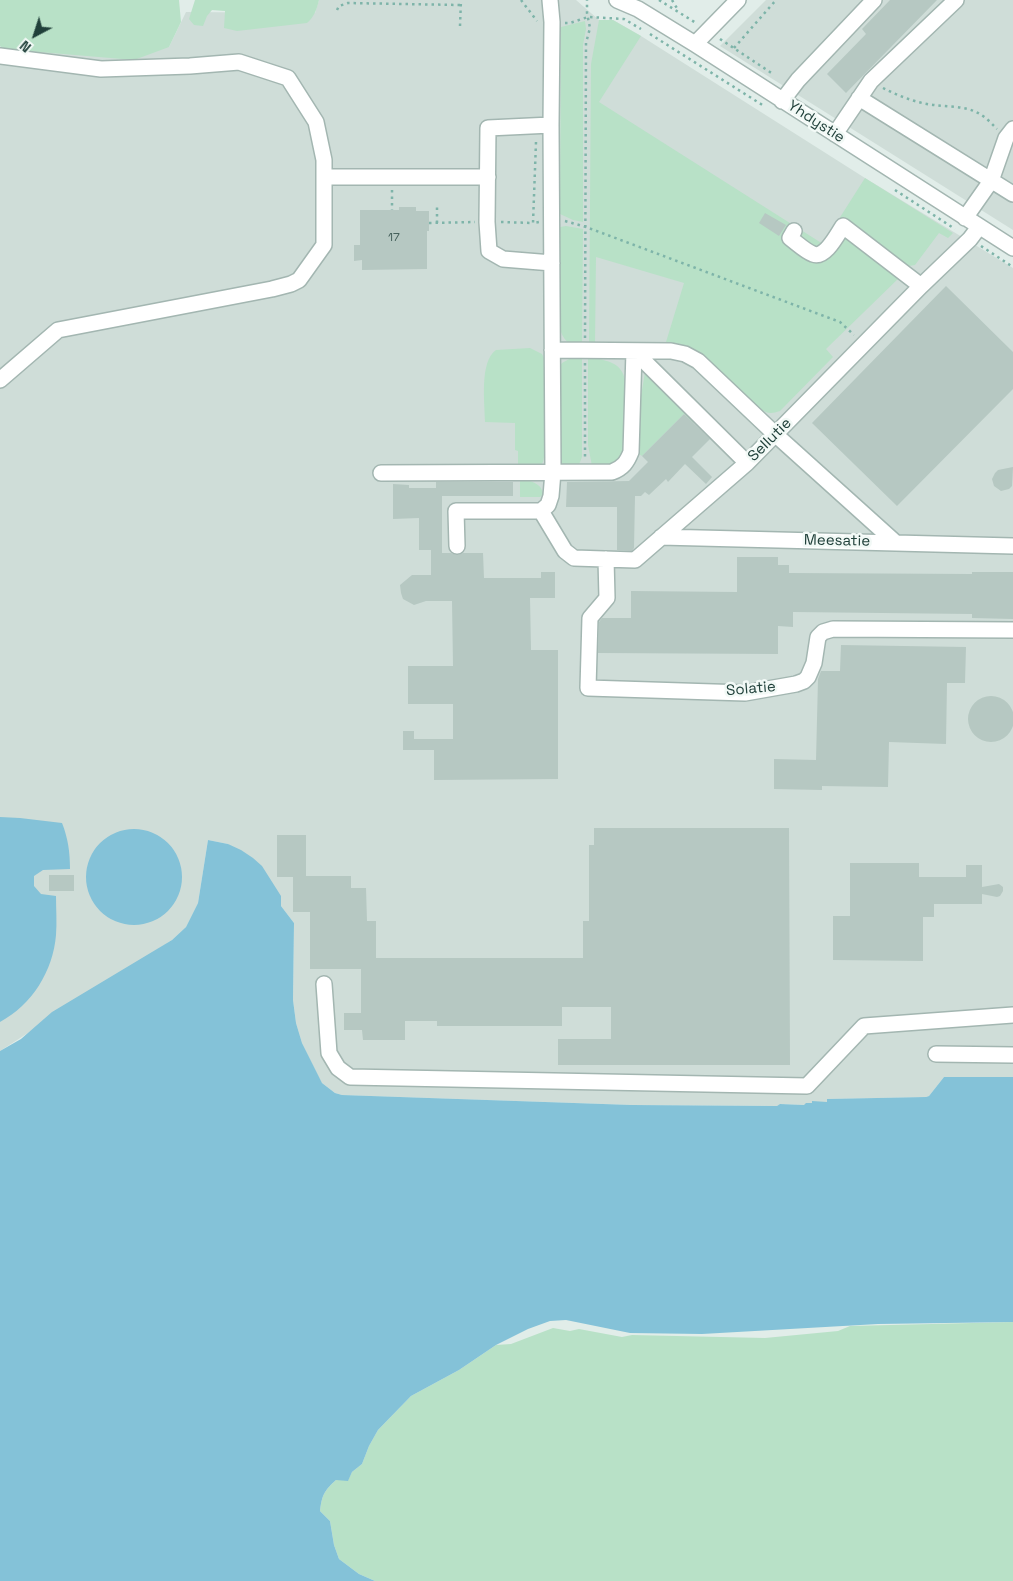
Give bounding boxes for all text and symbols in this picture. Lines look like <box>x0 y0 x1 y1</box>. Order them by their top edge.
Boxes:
north arrow <box>10 10 60 60</box>
text: N <box>16 37 35 56</box>
street label: Yhdystie <box>784 97 848 147</box>
house number: 17 <box>388 231 400 245</box>
street label: Sellutie <box>745 415 795 465</box>
street label: Meesatie <box>804 531 870 551</box>
street label: Solatie <box>725 678 777 700</box>

